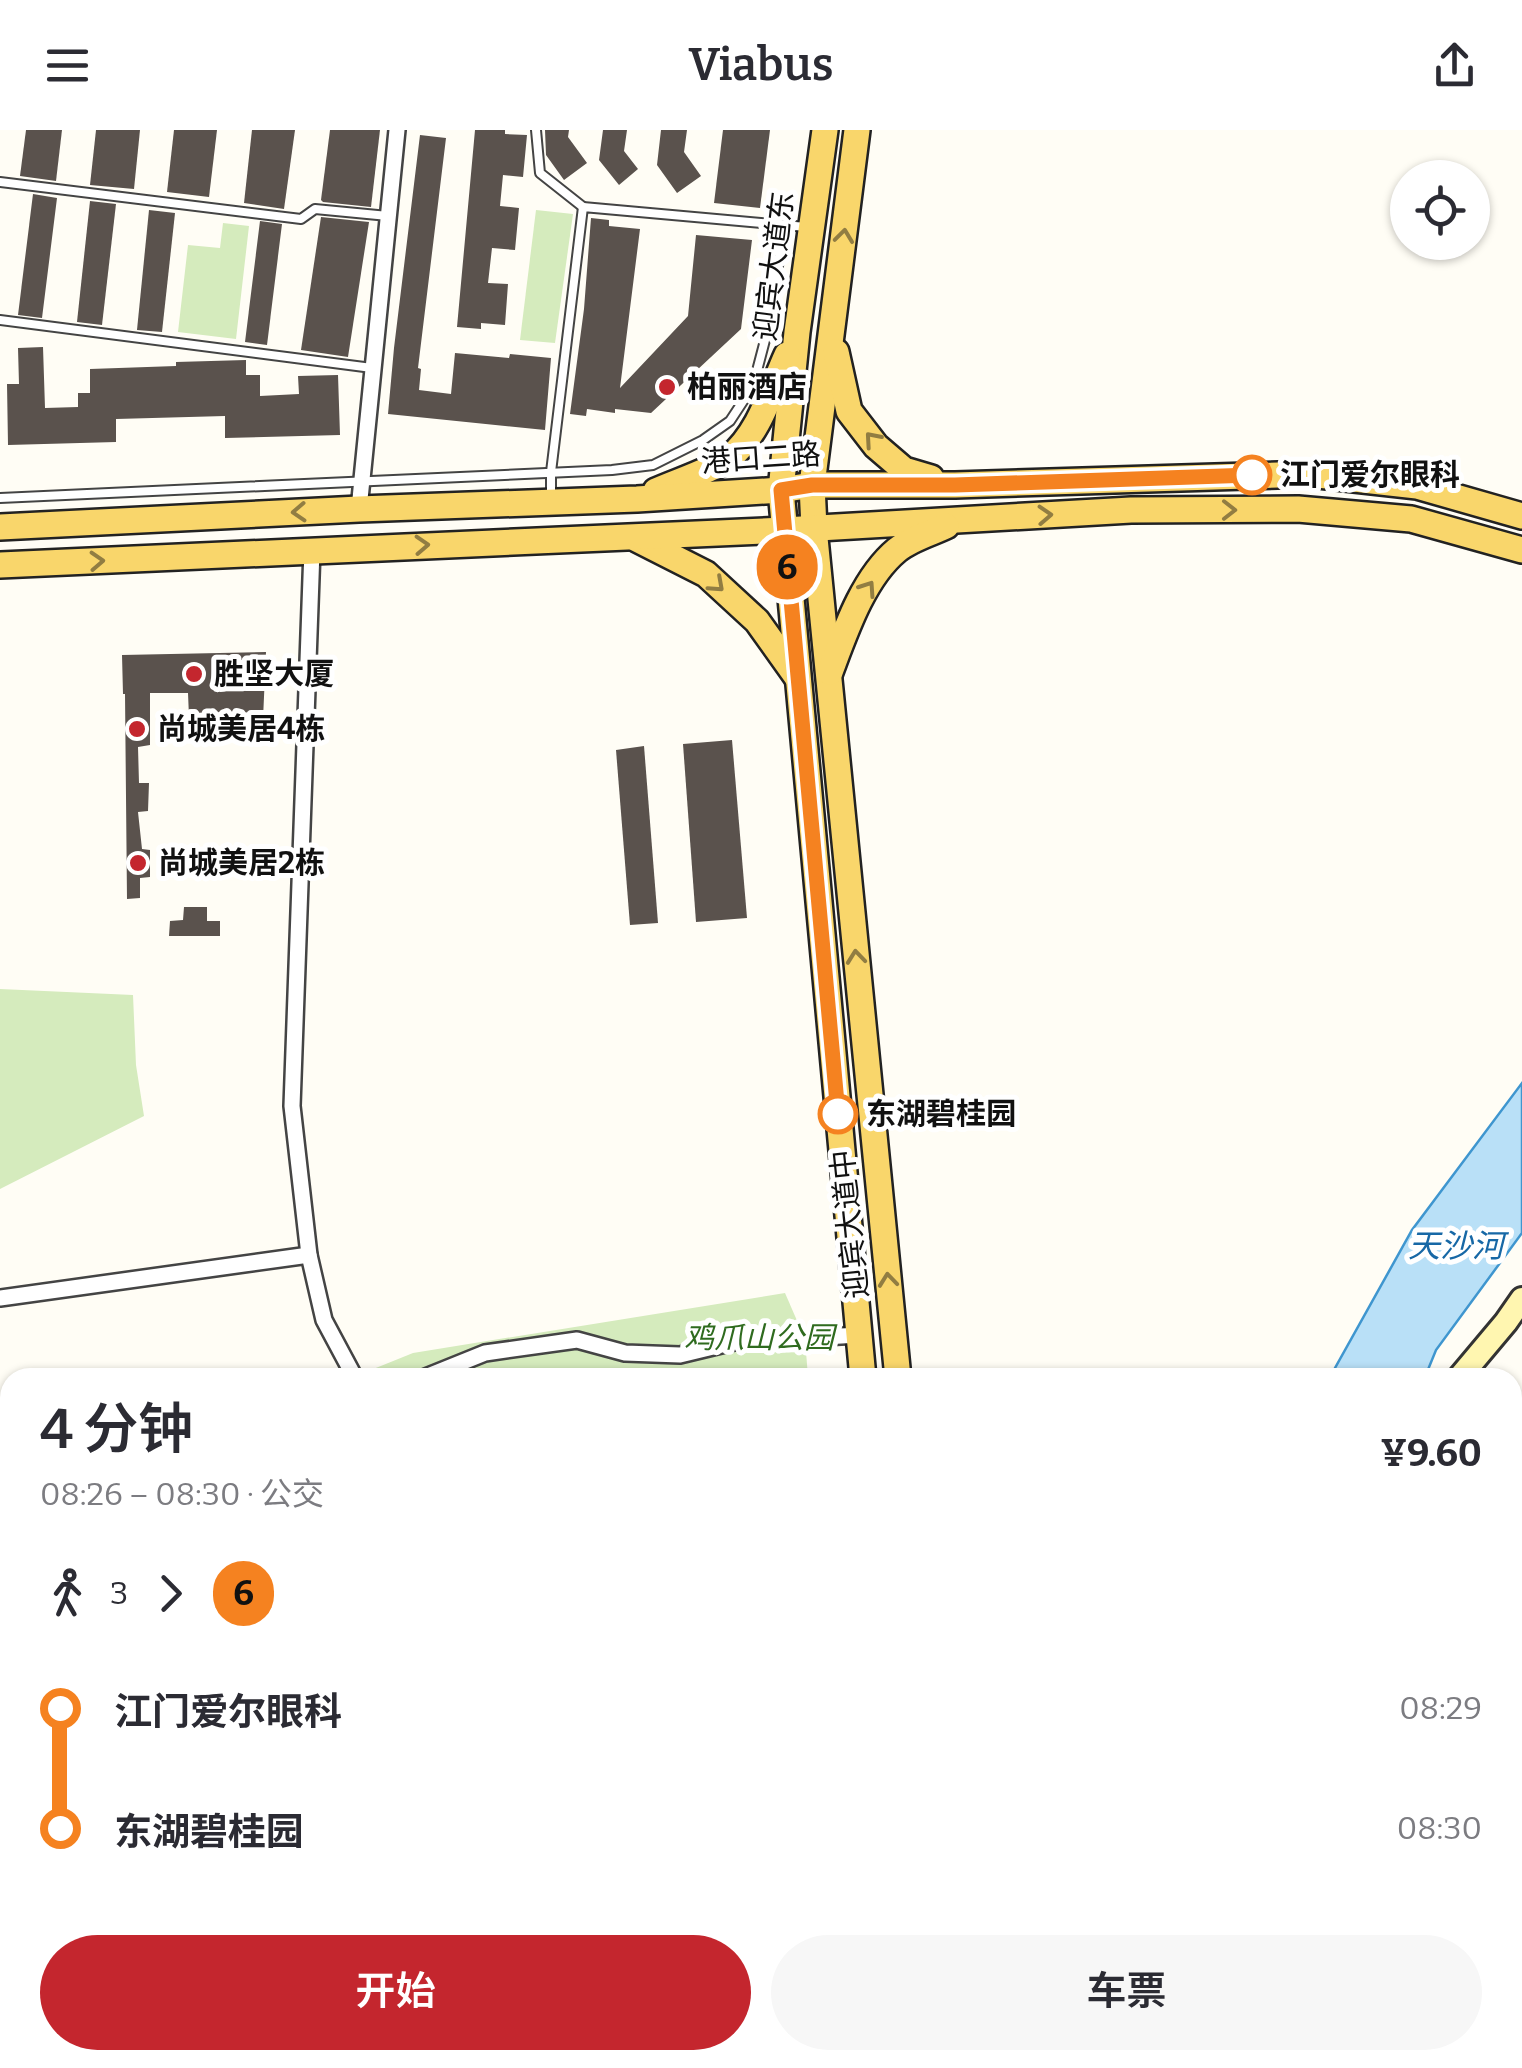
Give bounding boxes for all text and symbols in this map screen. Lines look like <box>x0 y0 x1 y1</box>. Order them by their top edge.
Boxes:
icon: menu <box>40 38 95 93</box>
text: Viabus <box>689 38 833 92</box>
icon: share <box>1427 38 1482 93</box>
map controls <box>1390 160 1490 260</box>
button: locate <box>1390 160 1490 260</box>
street label: 迎宾大道东 <box>747 189 801 343</box>
one-way arrow <box>833 227 854 243</box>
place label: 柏丽酒店 <box>687 369 807 405</box>
marker: 柏丽酒店 <box>656 376 678 398</box>
one-way arrow <box>866 433 884 451</box>
street label: 港口二路 <box>700 436 822 480</box>
marker: 江门爱尔眼科 <box>1233 456 1271 494</box>
place label: 江门爱尔眼科 <box>1280 457 1460 493</box>
one-way arrow <box>1222 499 1237 521</box>
one-way arrow <box>291 501 307 522</box>
one-way arrow <box>1038 505 1054 526</box>
line badge: 6 <box>754 534 820 600</box>
one-way arrow <box>414 535 430 556</box>
text: 6 <box>777 546 797 588</box>
one-way arrow <box>90 550 106 571</box>
one-way arrow <box>705 573 724 591</box>
one-way arrow <box>855 580 874 598</box>
place label: 胜坚大厦 <box>214 656 334 692</box>
marker: 胜坚大厦 <box>183 663 205 685</box>
place label: 尚城美居4栋 <box>157 711 325 747</box>
marker: 尚城美居4栋 <box>126 718 148 740</box>
place label: 尚城美居2栋 <box>158 845 325 881</box>
marker: 尚城美居2栋 <box>127 852 149 874</box>
one-way arrow <box>846 949 867 965</box>
marker: 东湖碧桂园 <box>819 1095 857 1133</box>
place label: 东湖碧桂园 <box>866 1096 1016 1132</box>
street label: 迎宾大道中 <box>824 1148 876 1300</box>
water label: 天沙河 <box>1408 1227 1510 1265</box>
one-way arrow <box>878 1272 899 1288</box>
park label: 鸡爪山公园 <box>684 1320 838 1356</box>
text: 4 分钟 <box>40 1397 193 1463</box>
text: ¥9.60 <box>1381 1430 1482 1476</box>
text: 08:26 – 08:30 · 公交 <box>40 1475 324 1513</box>
icon: walk <box>40 1566 95 1621</box>
icon: forward <box>143 1566 198 1621</box>
text: 6 <box>233 1572 254 1614</box>
text: 3 <box>110 1574 128 1612</box>
text: 江门爱尔眼科 <box>114 1689 342 1735</box>
text: 08:29 <box>1399 1689 1482 1727</box>
text: 东湖碧桂园 <box>114 1809 304 1855</box>
text: 08:30 <box>1397 1809 1482 1847</box>
button: 开始 <box>40 1935 751 2050</box>
button: 车票 <box>771 1935 1482 2050</box>

